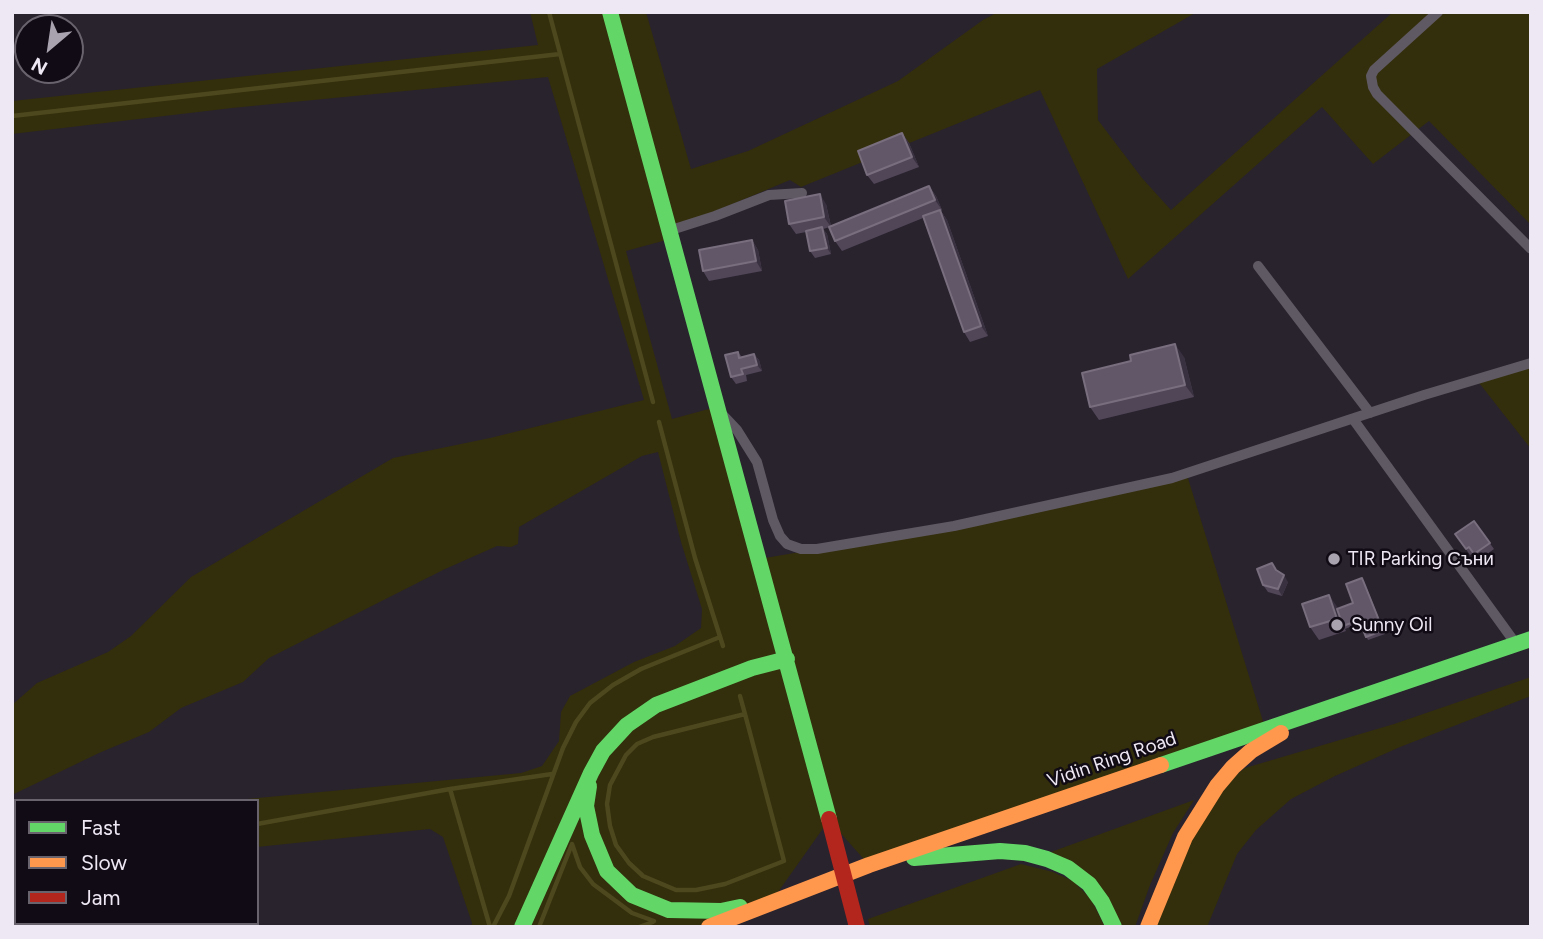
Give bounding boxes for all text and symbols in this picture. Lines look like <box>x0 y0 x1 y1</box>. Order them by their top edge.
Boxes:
north arrow <box>14 14 84 84</box>
text: N <box>28 52 52 80</box>
place label: TIR Parking Съни <box>1348 548 1494 570</box>
marker: TIR Parking Съни <box>1326 551 1342 567</box>
place label: Sunny Oil <box>1351 614 1432 636</box>
marker: Sunny Oil <box>1329 617 1345 633</box>
street label: Vidin Ring Road <box>1045 727 1179 793</box>
legend <box>14 799 259 925</box>
text: Fast <box>81 815 121 840</box>
text: Slow <box>81 850 127 875</box>
text: Jam <box>81 885 120 910</box>

